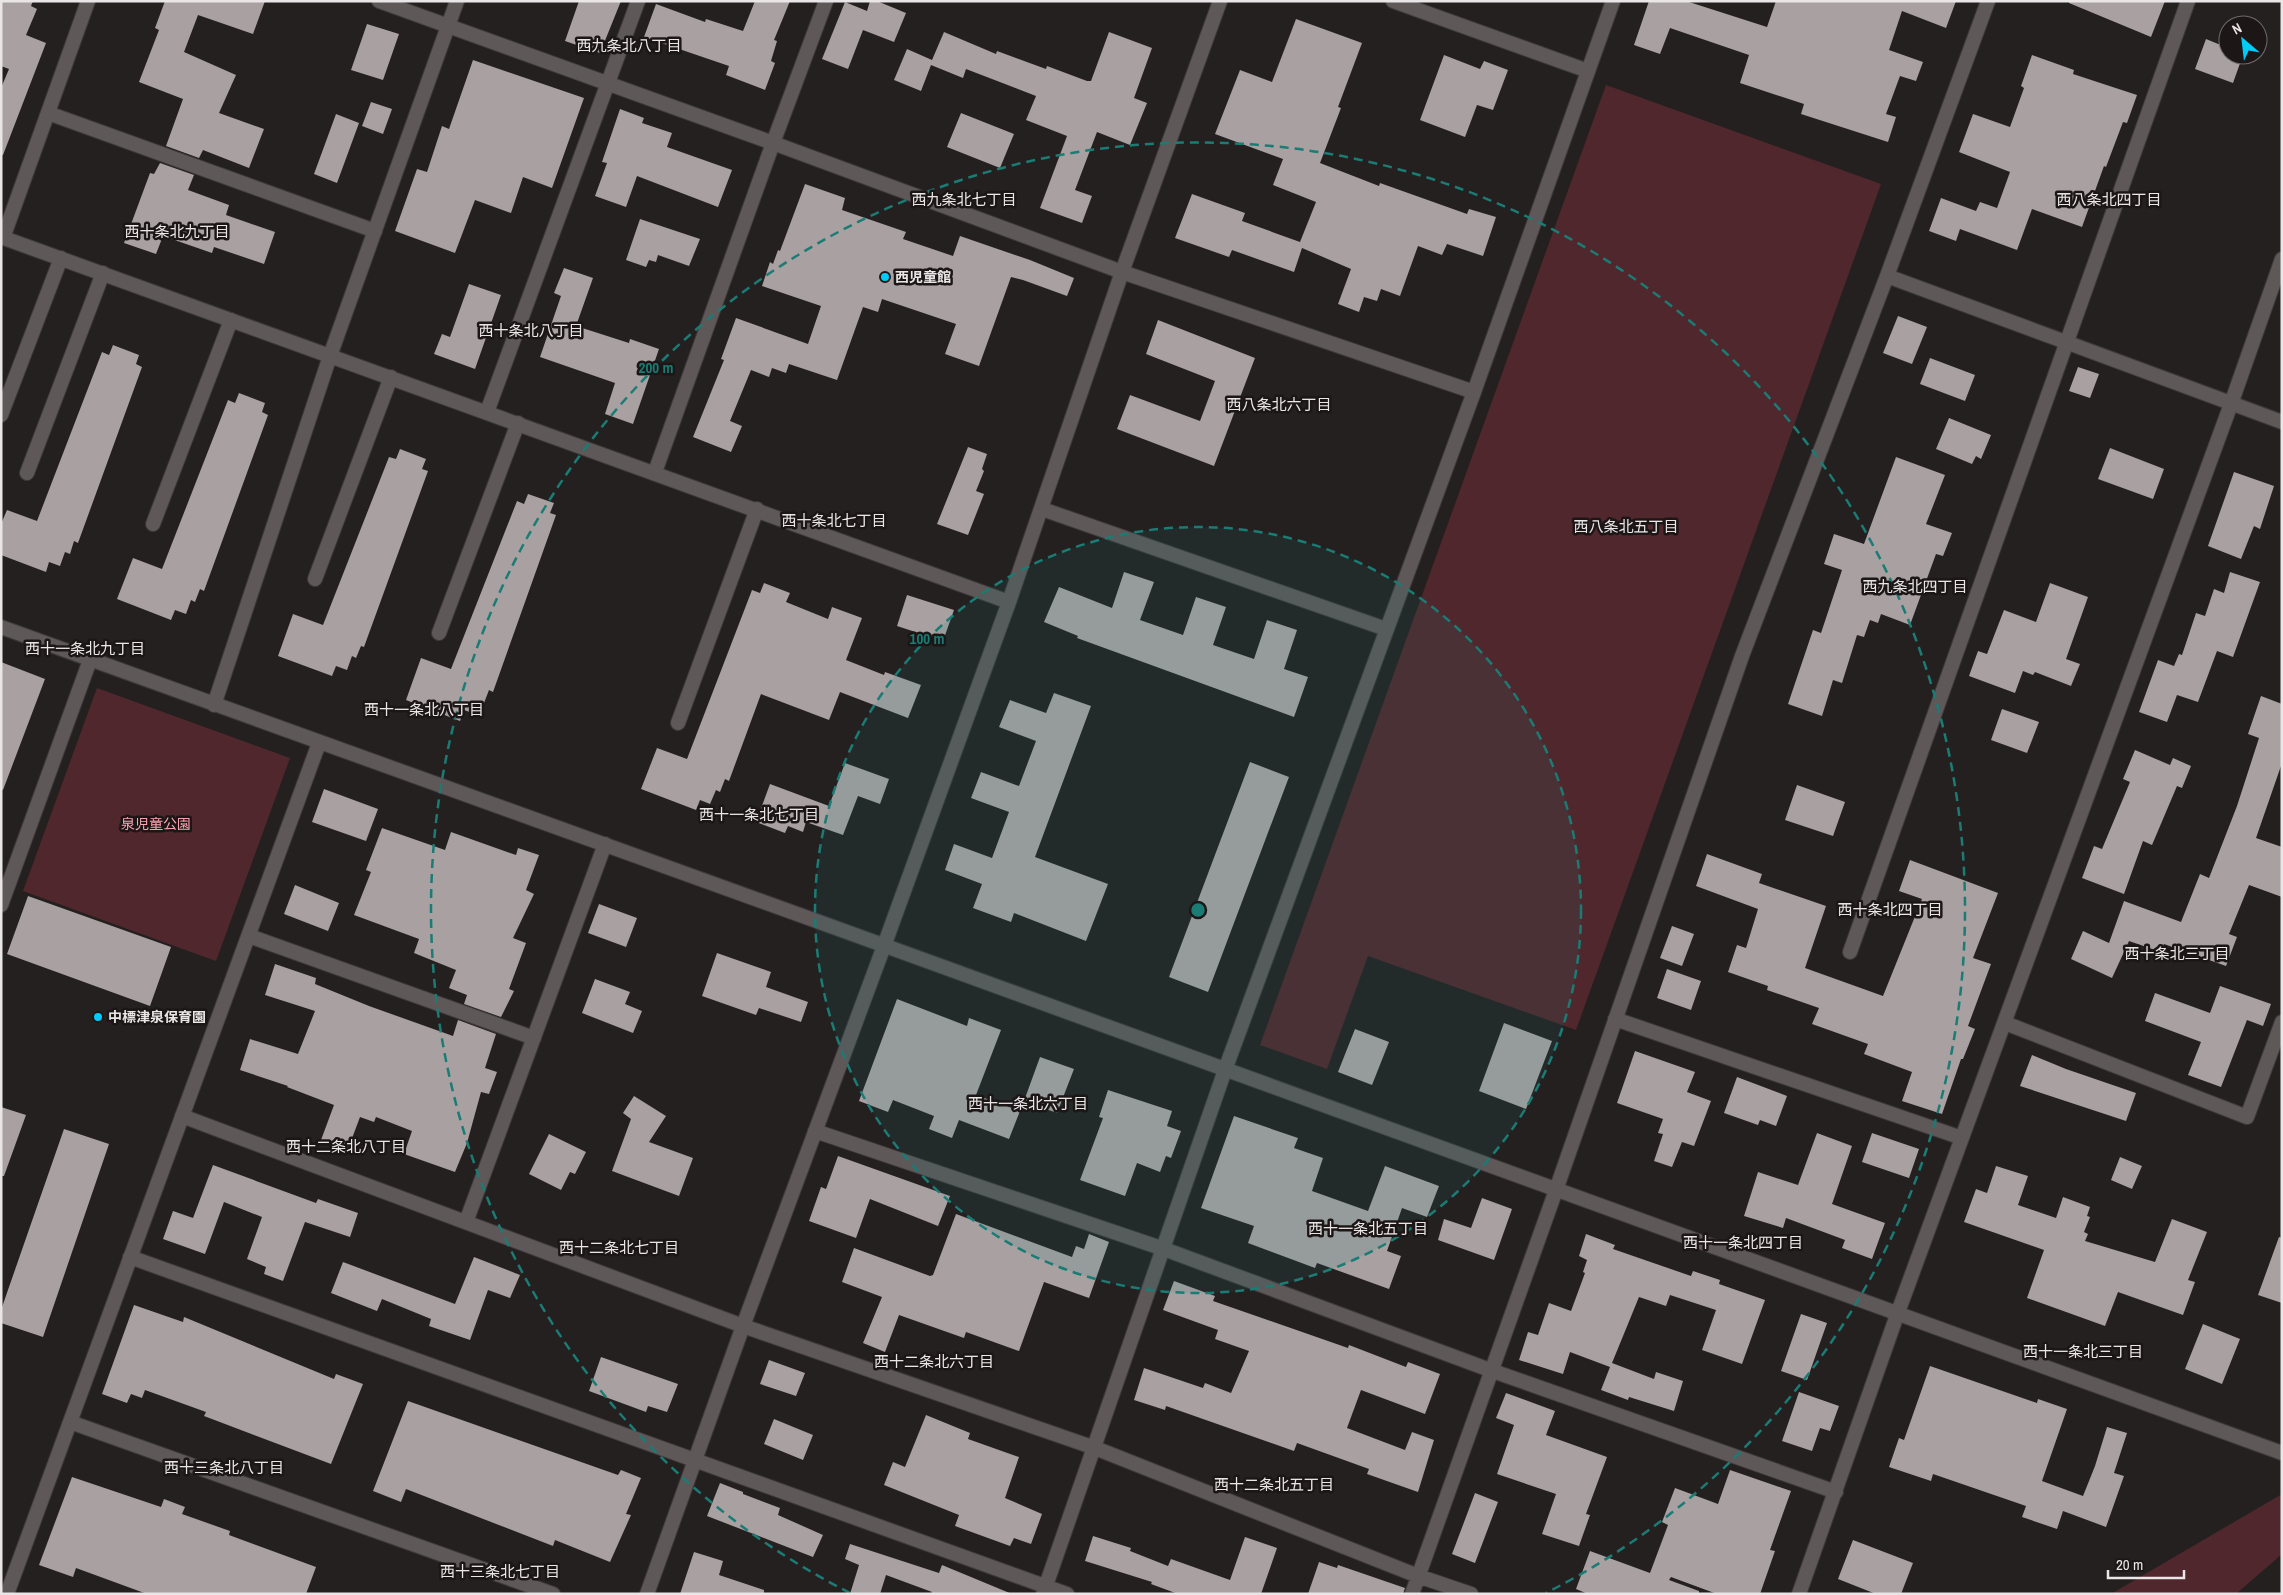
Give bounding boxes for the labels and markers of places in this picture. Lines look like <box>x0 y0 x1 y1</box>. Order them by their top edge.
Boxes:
place label: 西児童館 <box>895 268 951 286</box>
marker: 西児童館 <box>879 271 891 283</box>
centre of rings <box>1189 901 1207 919</box>
place label: 中標津泉保育園 <box>108 1008 206 1026</box>
marker: 中標津泉保育園 <box>92 1011 104 1023</box>

